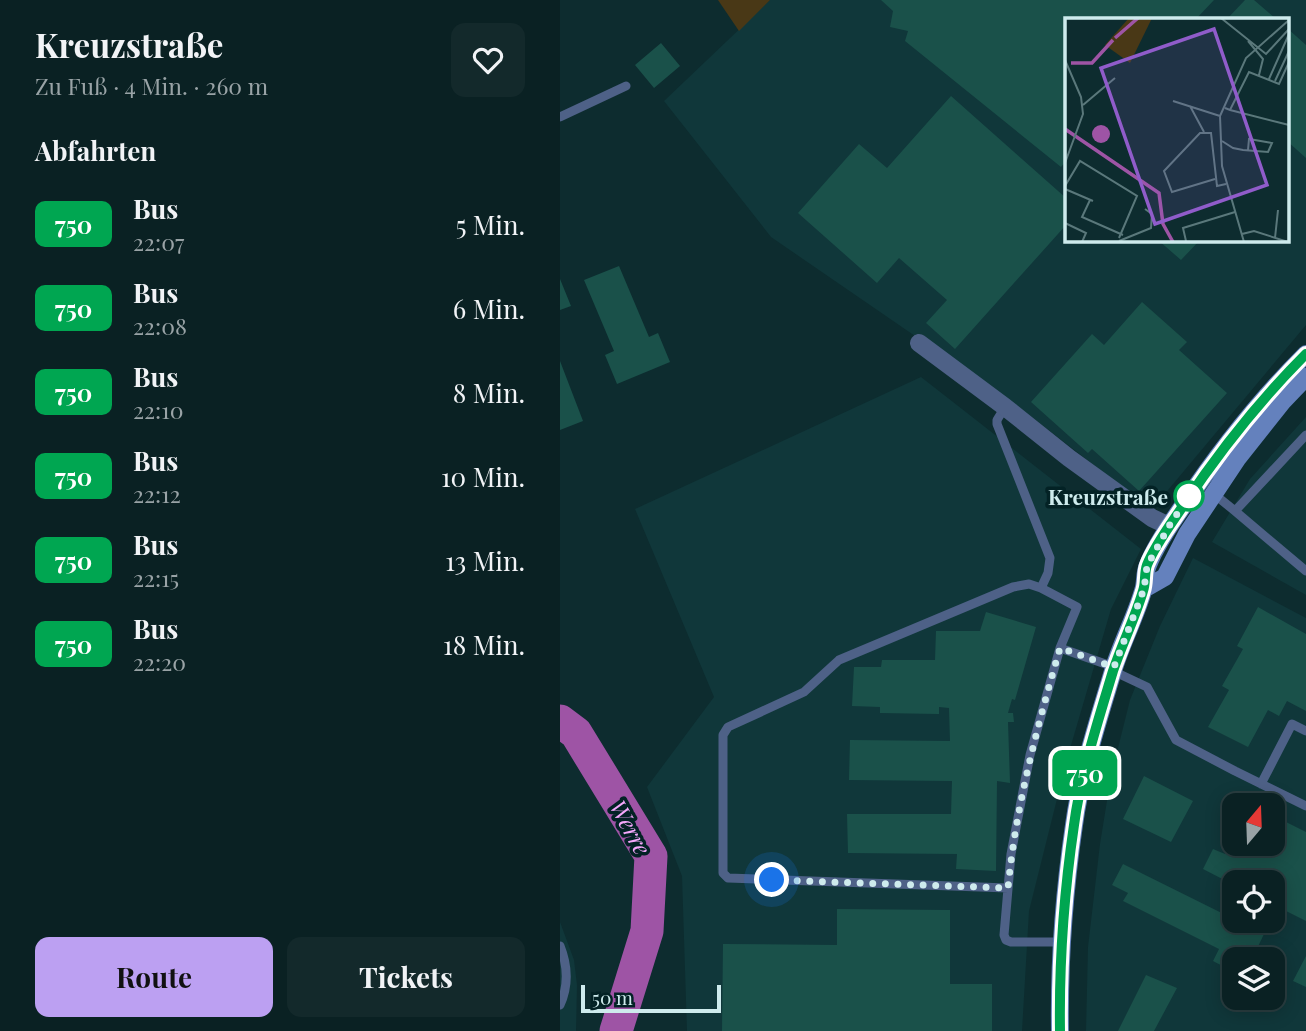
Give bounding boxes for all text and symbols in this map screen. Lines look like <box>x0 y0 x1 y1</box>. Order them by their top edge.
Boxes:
inset map <box>1065 18 1289 242</box>
text: Kreuzstraße <box>35 22 223 66</box>
button: heart <box>451 23 525 97</box>
text: Zu Fuß · 4 Min. · 260 m <box>35 70 268 101</box>
text: Abfahrten <box>35 133 156 168</box>
text: Bus <box>133 191 178 226</box>
text: 5 Min. <box>456 207 525 242</box>
text: 750 <box>55 208 92 240</box>
text: 22:07 <box>133 226 184 257</box>
text: Bus <box>133 275 178 310</box>
text: 6 Min. <box>453 291 525 326</box>
text: 750 <box>55 292 92 324</box>
text: 22:08 <box>133 310 187 341</box>
text: Bus <box>133 359 178 394</box>
text: 8 Min. <box>453 375 525 410</box>
text: 750 <box>55 376 92 408</box>
text: 22:10 <box>133 394 183 425</box>
text: Bus <box>133 443 178 478</box>
text: 10 Min. <box>441 459 525 494</box>
text: 750 <box>55 460 92 492</box>
text: 22:12 <box>133 478 181 509</box>
marker: Kreuzstraße <box>1174 481 1204 511</box>
place label: Kreuzstraße <box>1048 482 1168 510</box>
text: Bus <box>133 527 178 562</box>
text: 13 Min. <box>445 543 525 578</box>
text: 750 <box>55 544 92 576</box>
text: 22:15 <box>133 562 179 593</box>
text: Bus <box>133 611 178 646</box>
text: 18 Min. <box>443 627 525 662</box>
text: 750 <box>55 628 92 660</box>
text: 22:20 <box>133 646 186 677</box>
line badge: 750 <box>1045 750 1125 796</box>
text: 750 <box>1066 757 1104 789</box>
north arrow <box>1222 793 1284 856</box>
map controls <box>1222 793 1285 1010</box>
water label: Werre <box>603 794 659 860</box>
your location <box>754 862 789 897</box>
button: locate <box>1222 870 1285 933</box>
button: Route <box>35 937 273 1017</box>
button: Tickets <box>287 937 525 1017</box>
button: layers <box>1222 947 1285 1010</box>
scale bar <box>581 982 721 1014</box>
text: 50 m <box>592 984 633 1010</box>

